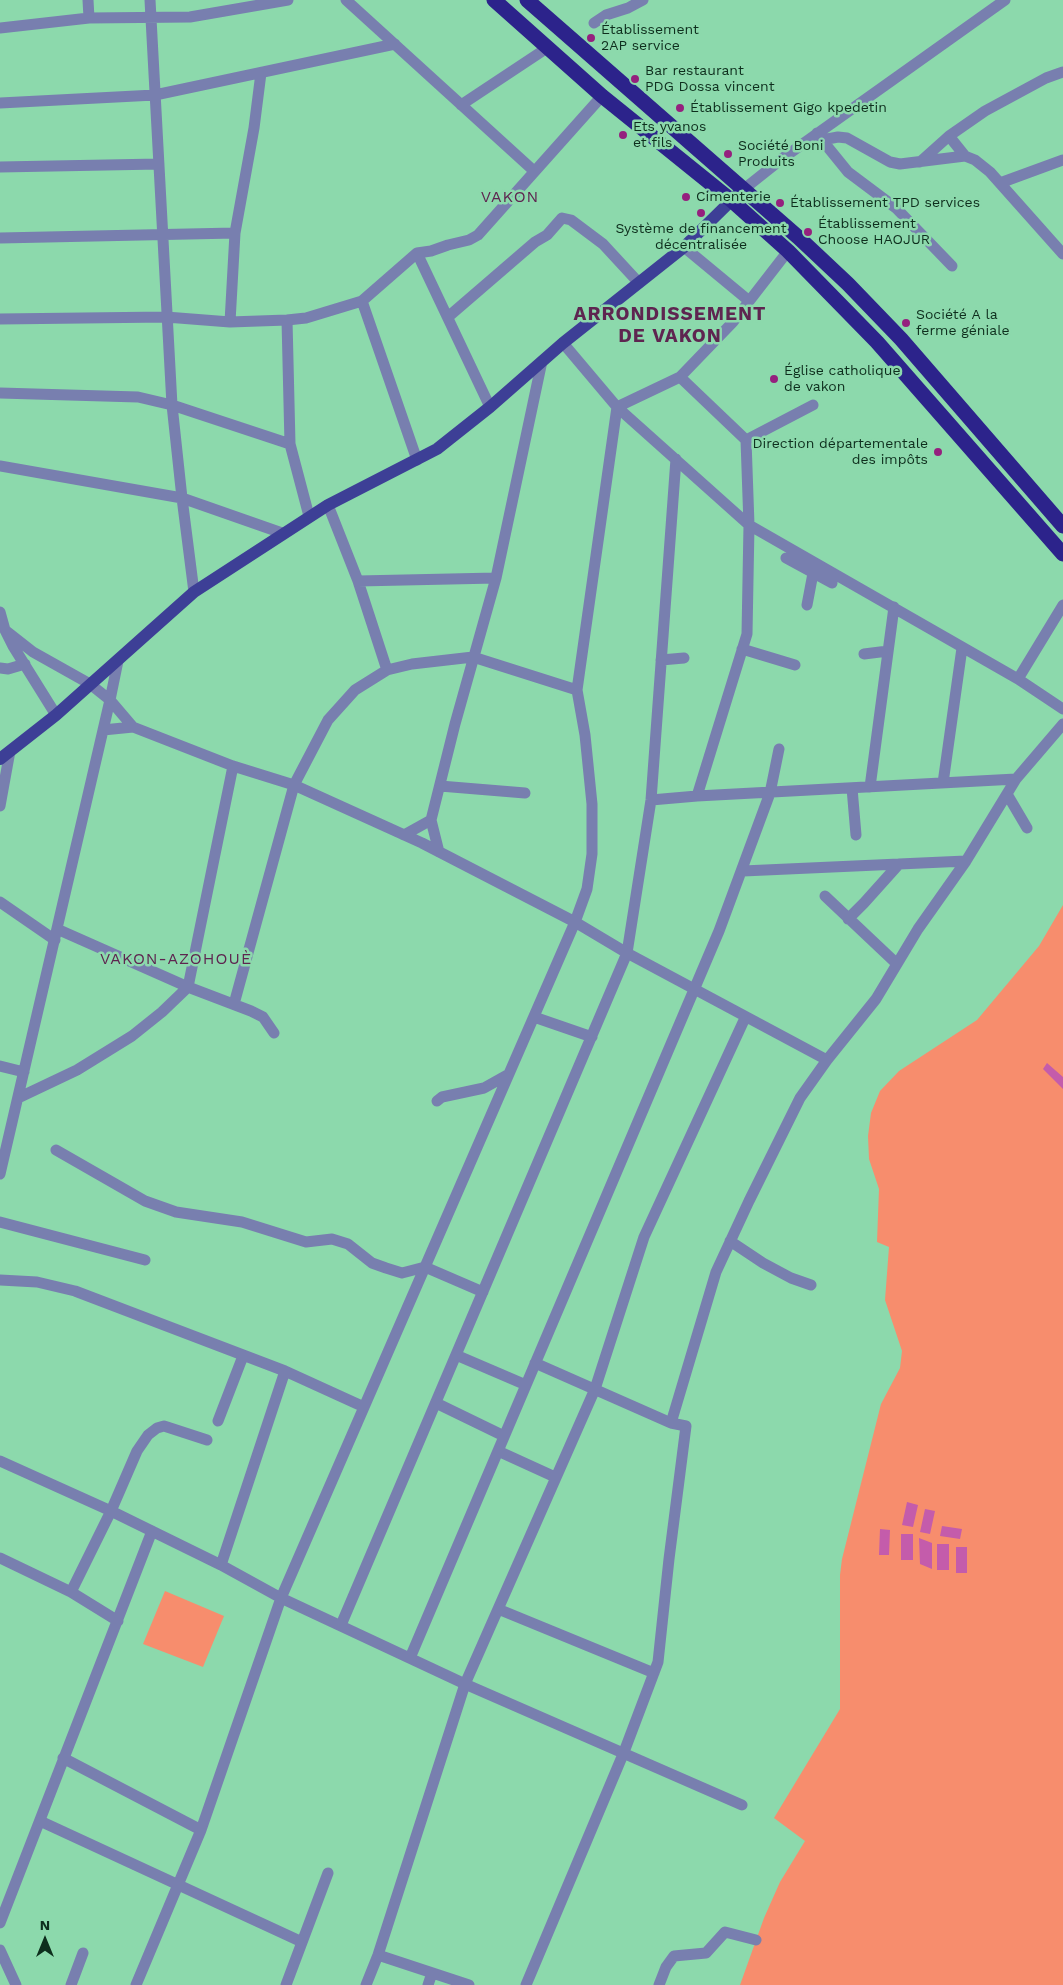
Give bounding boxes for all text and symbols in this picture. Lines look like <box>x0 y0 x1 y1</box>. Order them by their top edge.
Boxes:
place label: Établissement 2AP service <box>601 22 699 54</box>
marker: Établissement 2AP service <box>585 32 597 44</box>
place label: Bar restaurant PDG Dossa vincent <box>645 63 775 95</box>
marker: Bar restaurant PDG Dossa vincent <box>629 73 641 85</box>
place label: Établissement Gigo kpedetin <box>690 100 887 116</box>
marker: Établissement Gigo kpedetin <box>674 102 686 114</box>
place label: Ets yvanos et fils <box>633 119 706 152</box>
marker: Ets yvanos et fils <box>617 129 629 141</box>
place label: Société Boni Produits <box>738 138 823 170</box>
marker: Société Boni Produits <box>722 148 734 160</box>
district label: VAKON <box>480 187 540 207</box>
place label: Cimenterie <box>696 189 771 205</box>
marker: Cimenterie <box>680 191 692 203</box>
place label: Établissement TPD services <box>790 195 980 211</box>
marker: Établissement TPD services <box>774 197 786 209</box>
marker: Système de financement décentralisée <box>695 207 707 219</box>
place label: Établissement Choose HAOJUR <box>818 216 930 248</box>
place label: Système de financement décentralisée <box>615 221 787 253</box>
marker: Établissement Choose HAOJUR <box>802 226 814 238</box>
district label: ARRONDISSEMENT DE VAKON <box>572 303 768 347</box>
place label: Société A la ferme géniale <box>916 307 1009 340</box>
marker: Société A la ferme géniale <box>900 317 912 329</box>
place label: Église catholique de vakon <box>784 363 901 396</box>
marker: Église catholique de vakon <box>768 373 780 385</box>
place label: Direction départementale des impôts <box>752 436 928 468</box>
marker: Direction départementale des impôts <box>932 446 944 458</box>
district label: VAKON-AZOHOUÈ <box>98 949 254 969</box>
north arrow <box>20 1915 70 1965</box>
text: N <box>40 1917 50 1933</box>

